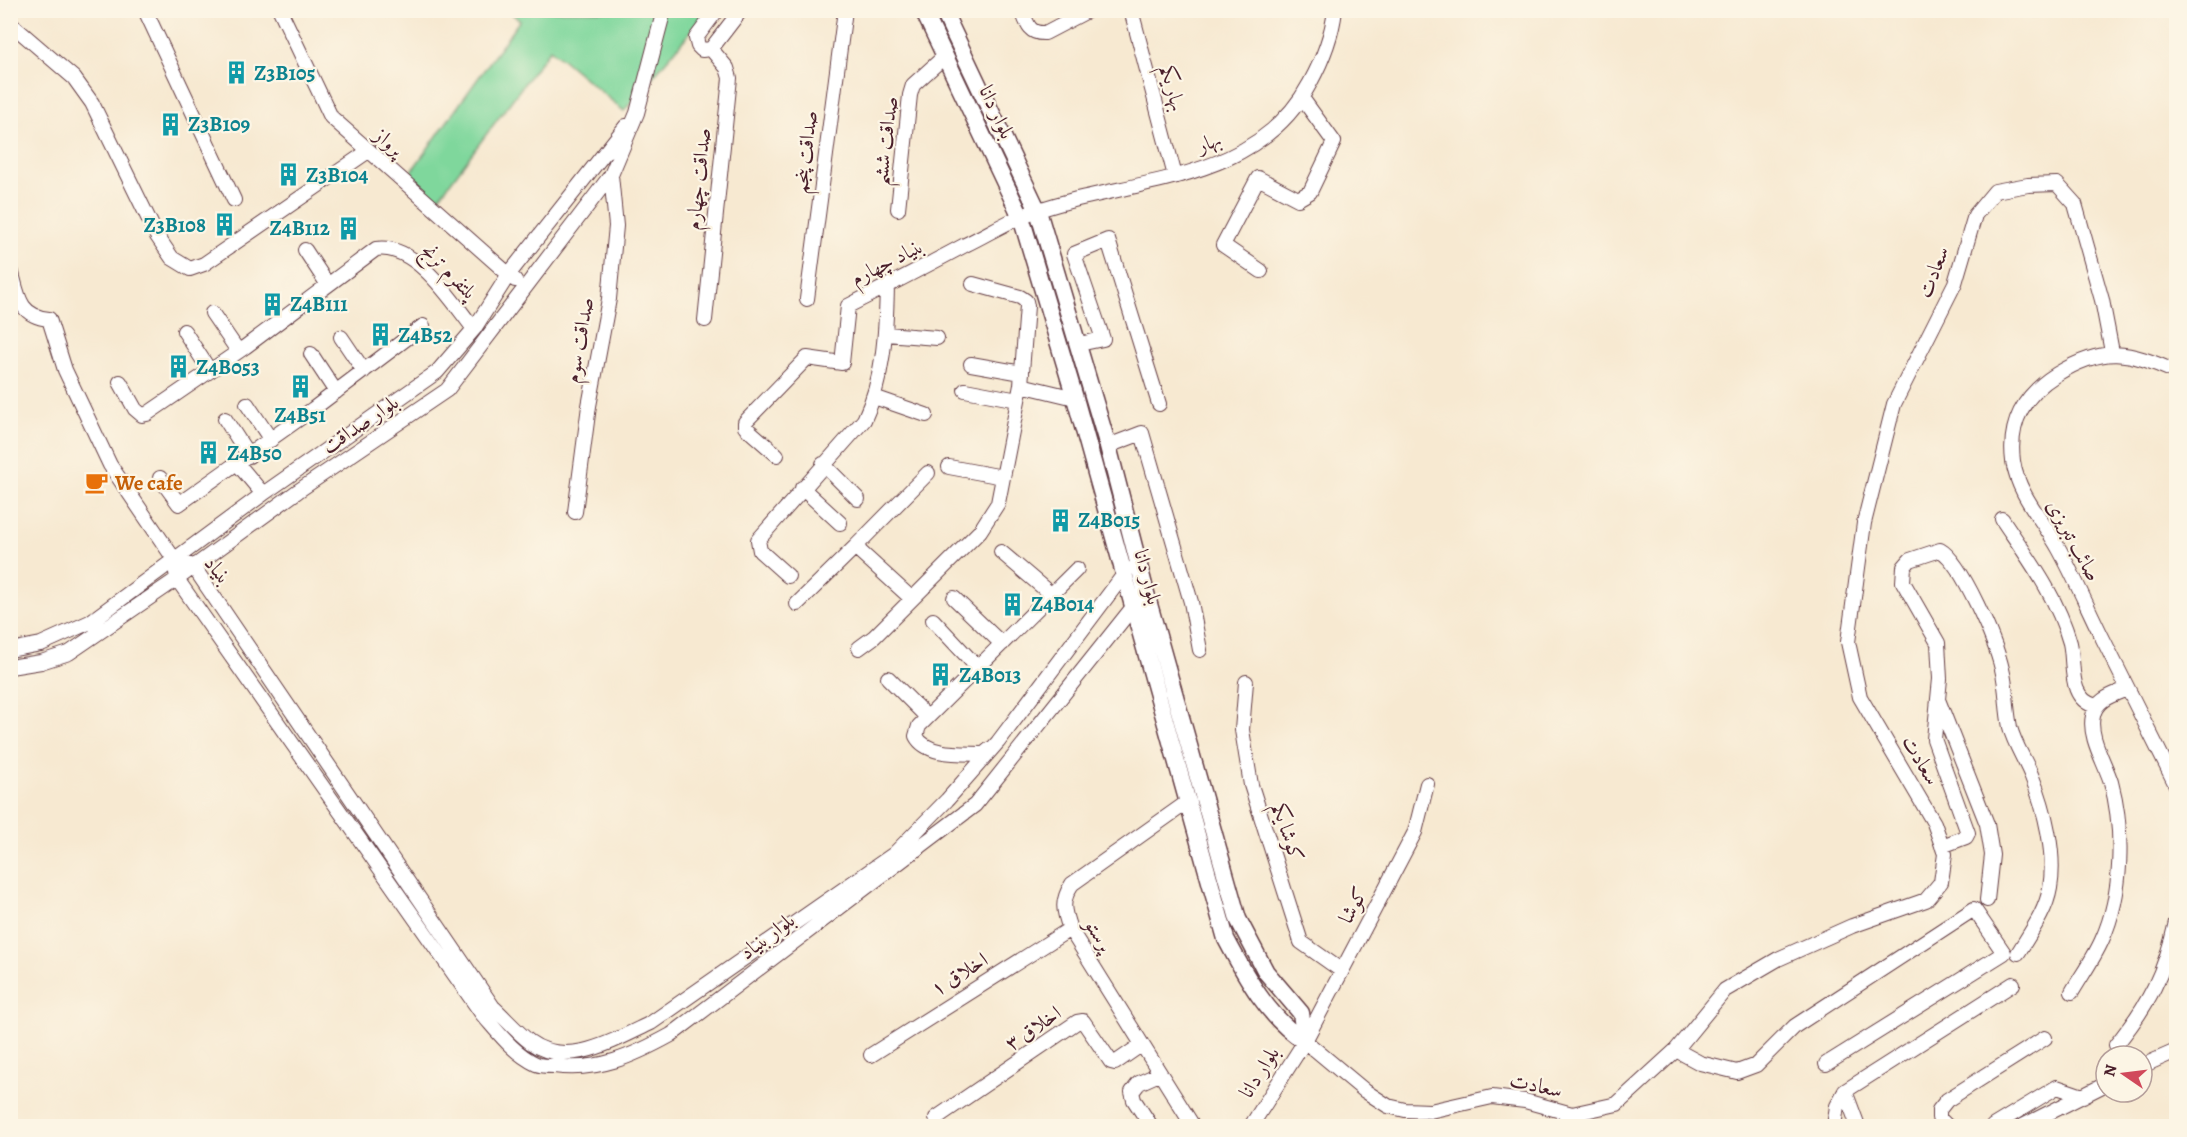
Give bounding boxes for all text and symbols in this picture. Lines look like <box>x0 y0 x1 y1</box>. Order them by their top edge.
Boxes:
place label: Z3B105 <box>254 59 315 87</box>
building icon: Z3B105 <box>223 60 249 86</box>
street label: بهار یکم <box>1148 62 1193 116</box>
street label: بلوار دانا <box>972 81 1022 143</box>
street label: صداقت ششم <box>866 95 911 188</box>
street label: صداقت پنجم <box>786 109 830 196</box>
place label: Z3B109 <box>188 110 250 138</box>
building icon: Z3B109 <box>157 111 183 137</box>
street label: پرواز <box>367 120 412 164</box>
street label: بهار <box>1191 125 1225 160</box>
street label: صداقت چهارم <box>679 126 721 232</box>
place label: Z3B104 <box>306 161 368 189</box>
building icon: Z3B104 <box>275 162 301 188</box>
place label: Z3B108 <box>143 211 206 239</box>
building icon: Z3B108 <box>211 212 237 238</box>
place label: Z4B112 <box>270 214 330 242</box>
building icon: Z4B112 <box>335 215 361 241</box>
street label: بنیاد چهارم <box>846 232 930 296</box>
street label: پلتفرم ترنج <box>412 237 484 309</box>
street label: سعادت <box>1910 242 1956 302</box>
place label: Z4B111 <box>290 290 348 318</box>
building icon: Z4B111 <box>259 291 285 317</box>
street label: صداقت سوم <box>558 295 604 386</box>
place label: Z4B52 <box>398 321 452 349</box>
building icon: Z4B52 <box>367 322 393 348</box>
place label: Z4B053 <box>196 353 260 381</box>
building icon: Z4B053 <box>165 354 191 380</box>
building icon: Z4B51 <box>287 374 313 400</box>
street label: بلوار صداقت <box>316 388 404 460</box>
place label: Z4B51 <box>274 401 326 429</box>
place label: Z4B50 <box>227 439 282 467</box>
building icon: Z4B50 <box>196 440 222 466</box>
place label: We cafe <box>114 469 183 497</box>
cafe icon: We cafe <box>84 470 110 496</box>
street label: صائب تبریزی <box>2040 494 2108 586</box>
place label: Z4B015 <box>1078 506 1140 534</box>
building icon: Z4B015 <box>1047 507 1073 533</box>
street label: بلوار دانا <box>1127 546 1169 608</box>
street label: بنیاد <box>198 550 238 590</box>
place label: Z4B014 <box>1031 590 1094 618</box>
building icon: Z4B014 <box>1000 591 1026 617</box>
place label: Z4B013 <box>959 661 1021 689</box>
building icon: Z4B013 <box>928 662 954 688</box>
street label: سعادت <box>1895 730 1947 790</box>
street label: کوشا یکم <box>1260 799 1311 867</box>
street label: کوشا <box>1332 882 1374 928</box>
street label: بلوار بنیاد <box>734 906 800 966</box>
street label: پرستو <box>1077 911 1121 959</box>
street label: اخلاق ۱ <box>925 946 993 1002</box>
street label: اخلاق ۳ <box>999 999 1067 1057</box>
street label: بلوار دانا <box>1232 1041 1286 1103</box>
north arrow <box>2094 1044 2154 1104</box>
text: N <box>2098 1062 2123 1079</box>
street label: سعادت <box>1507 1066 1565 1104</box>

